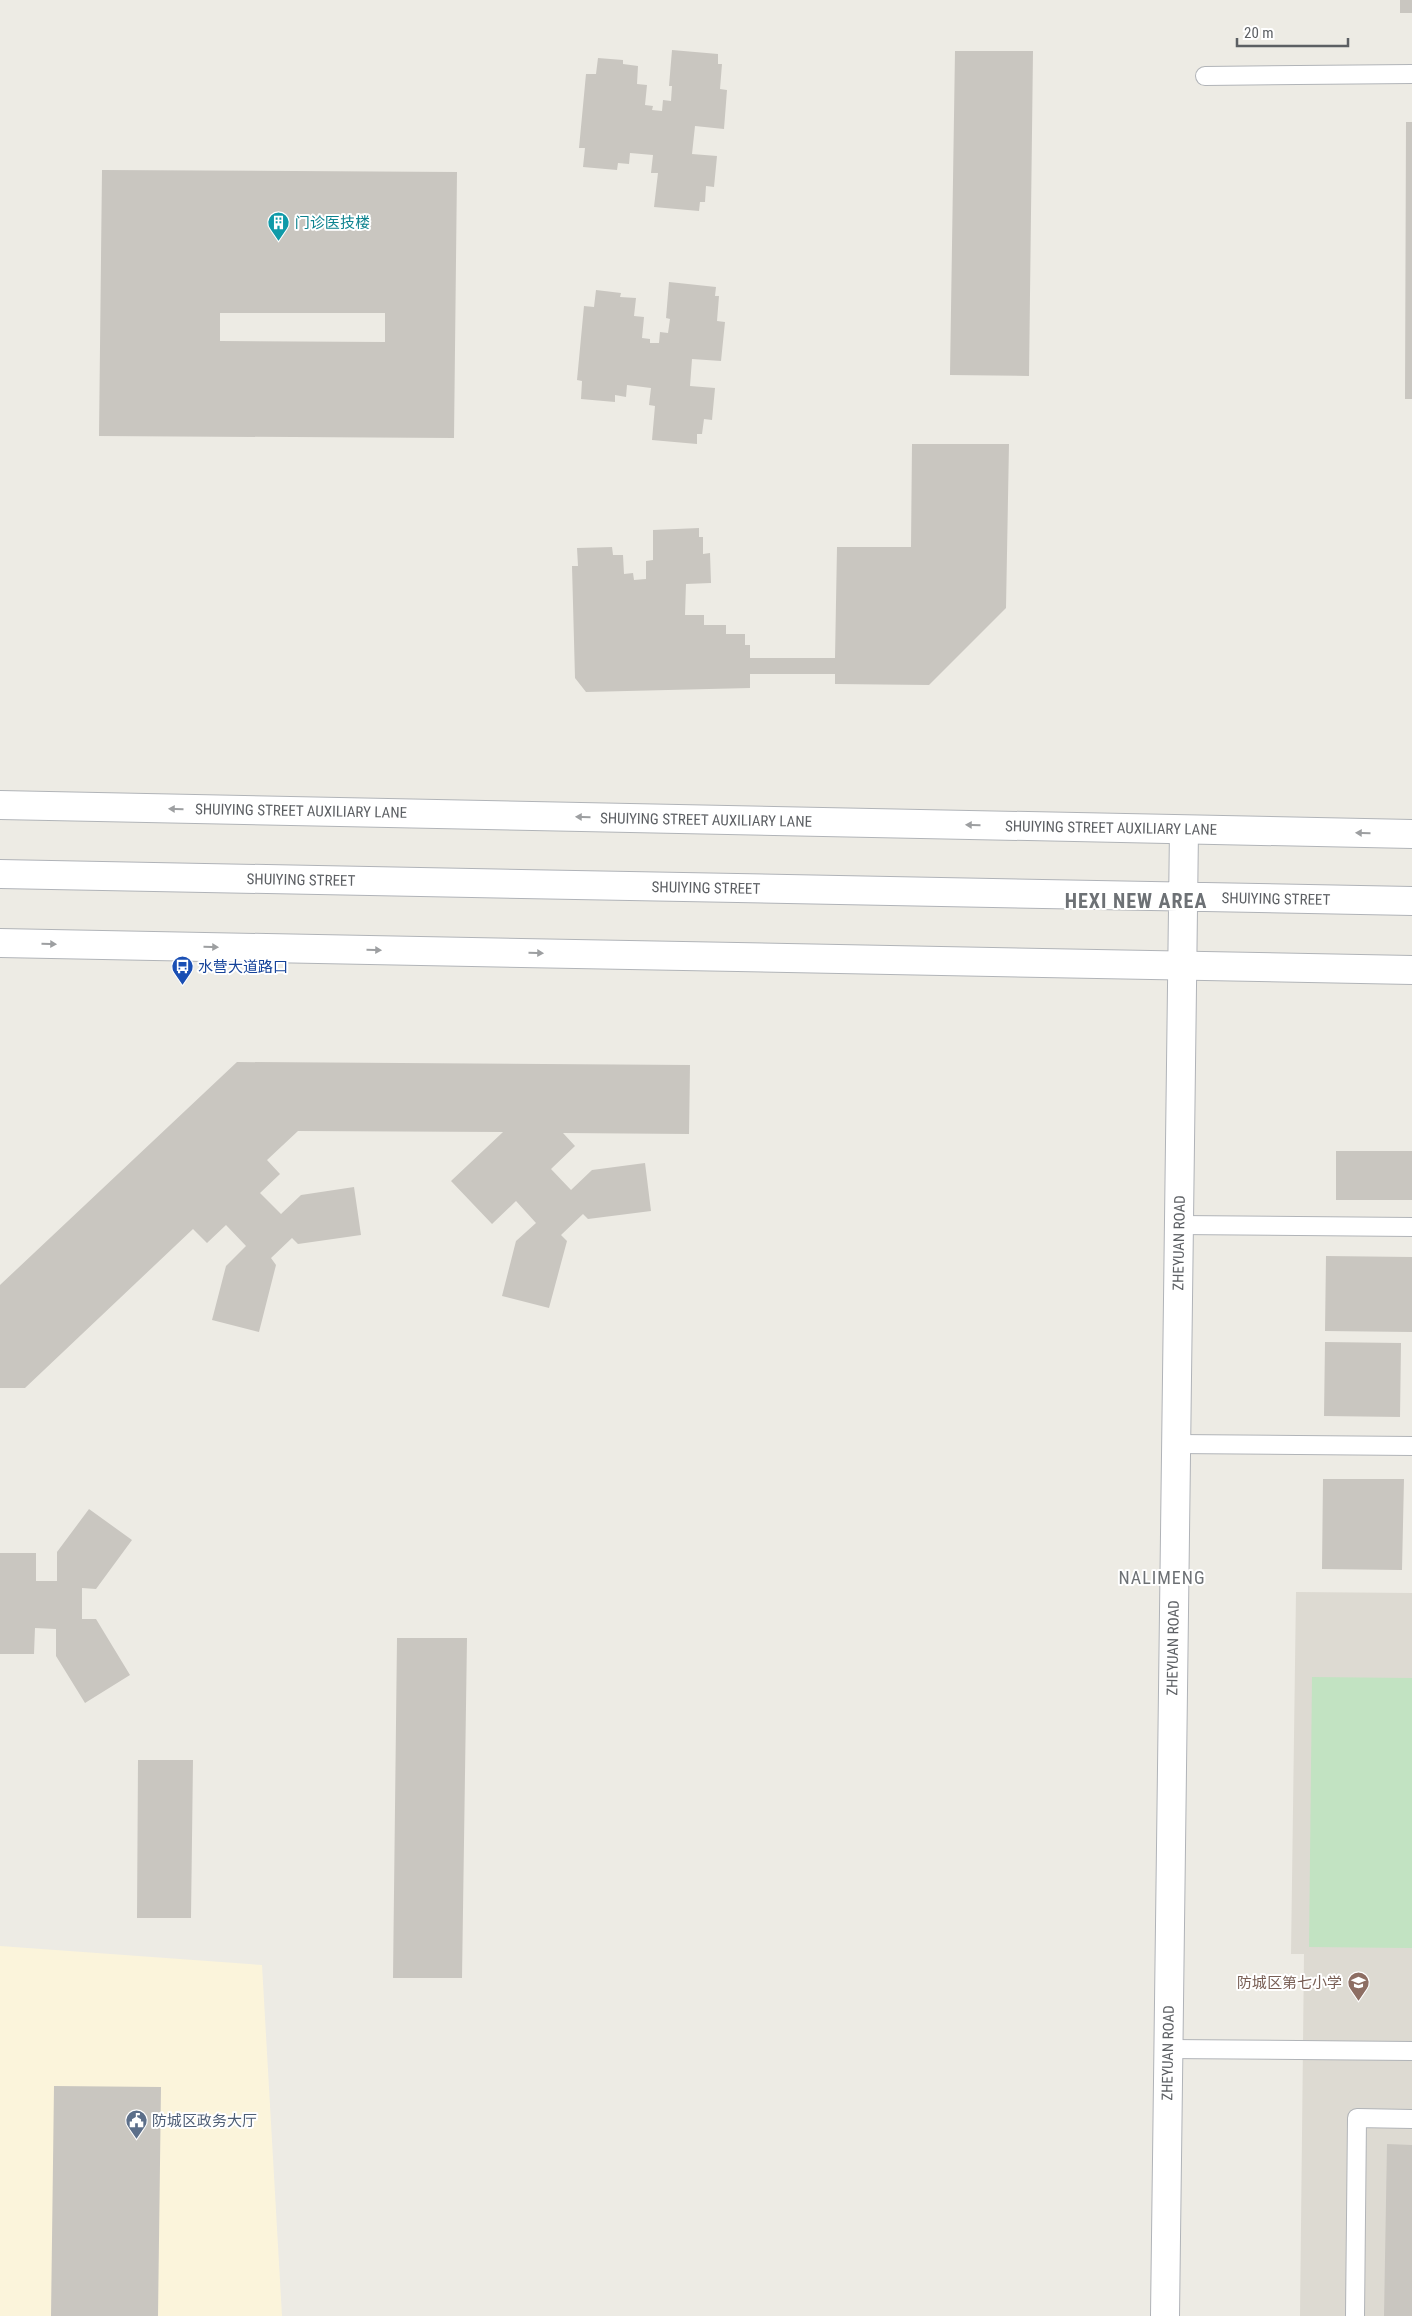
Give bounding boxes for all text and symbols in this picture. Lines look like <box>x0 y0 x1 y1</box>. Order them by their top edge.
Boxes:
scale bar <box>1237 15 1348 47</box>
text: 20 m <box>1244 24 1274 42</box>
building icon: 门诊医技楼 <box>267 211 291 242</box>
place label: 门诊医技楼 <box>295 214 370 232</box>
street label: SHUIYING STREET AUXILIARY LANE <box>195 800 407 822</box>
one-way arrow <box>168 805 184 813</box>
street label: SHUIYING STREET AUXILIARY LANE <box>600 809 812 831</box>
one-way arrow <box>575 813 591 821</box>
street label: SHUIYING STREET AUXILIARY LANE <box>1005 817 1217 839</box>
one-way arrow <box>965 821 981 829</box>
one-way arrow <box>1355 829 1371 837</box>
street label: SHUIYING STREET <box>247 870 356 890</box>
street label: SHUIYING STREET <box>652 878 761 898</box>
district label: HEXI NEW AREA <box>1065 889 1207 913</box>
street label: SHUIYING STREET <box>1222 889 1331 909</box>
one-way arrow <box>41 940 57 948</box>
one-way arrow <box>203 943 219 951</box>
one-way arrow <box>366 946 382 954</box>
one-way arrow <box>528 949 544 957</box>
bus stop icon: 水营大道路口 <box>170 955 194 986</box>
place label: 水营大道路口 <box>198 958 288 976</box>
street label: ZHEYUAN ROAD <box>1169 1195 1189 1291</box>
district label: NALIMENG <box>1118 1567 1206 1588</box>
street label: ZHEYUAN ROAD <box>1163 1600 1183 1696</box>
school or university icon: 防城区第七小学 <box>1346 1971 1370 2002</box>
place label: 防城区第七小学 <box>1237 1974 1342 1992</box>
street label: ZHEYUAN ROAD <box>1158 2005 1178 2101</box>
public building icon: 防城区政务大厅 <box>124 2109 148 2140</box>
place label: 防城区政务大厅 <box>152 2112 257 2130</box>

